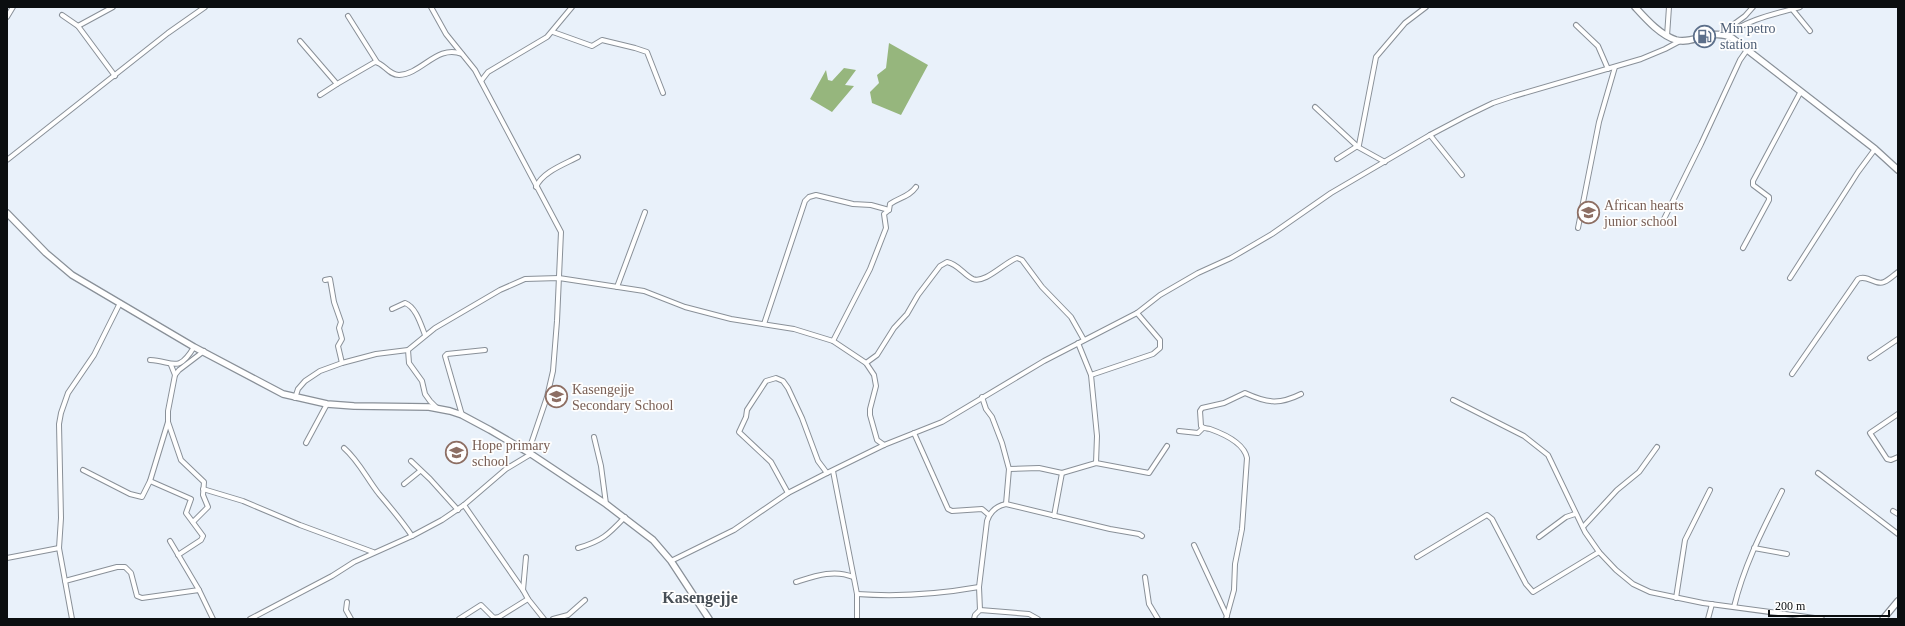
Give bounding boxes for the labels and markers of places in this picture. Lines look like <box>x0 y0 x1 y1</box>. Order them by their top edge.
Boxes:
place label: Min petro station <box>1720 21 1776 52</box>
fuel station icon: Min petro station <box>1692 23 1718 49</box>
place label: African hearts junior school <box>1603 198 1684 229</box>
school or university icon: African hearts junior school <box>1576 200 1602 226</box>
place label: Kasengejje Secondary School <box>572 382 674 413</box>
school or university icon: Kasengejje Secondary School <box>543 384 569 410</box>
place label: Hope primary school <box>472 438 550 469</box>
school or university icon: Hope primary school <box>443 440 469 466</box>

